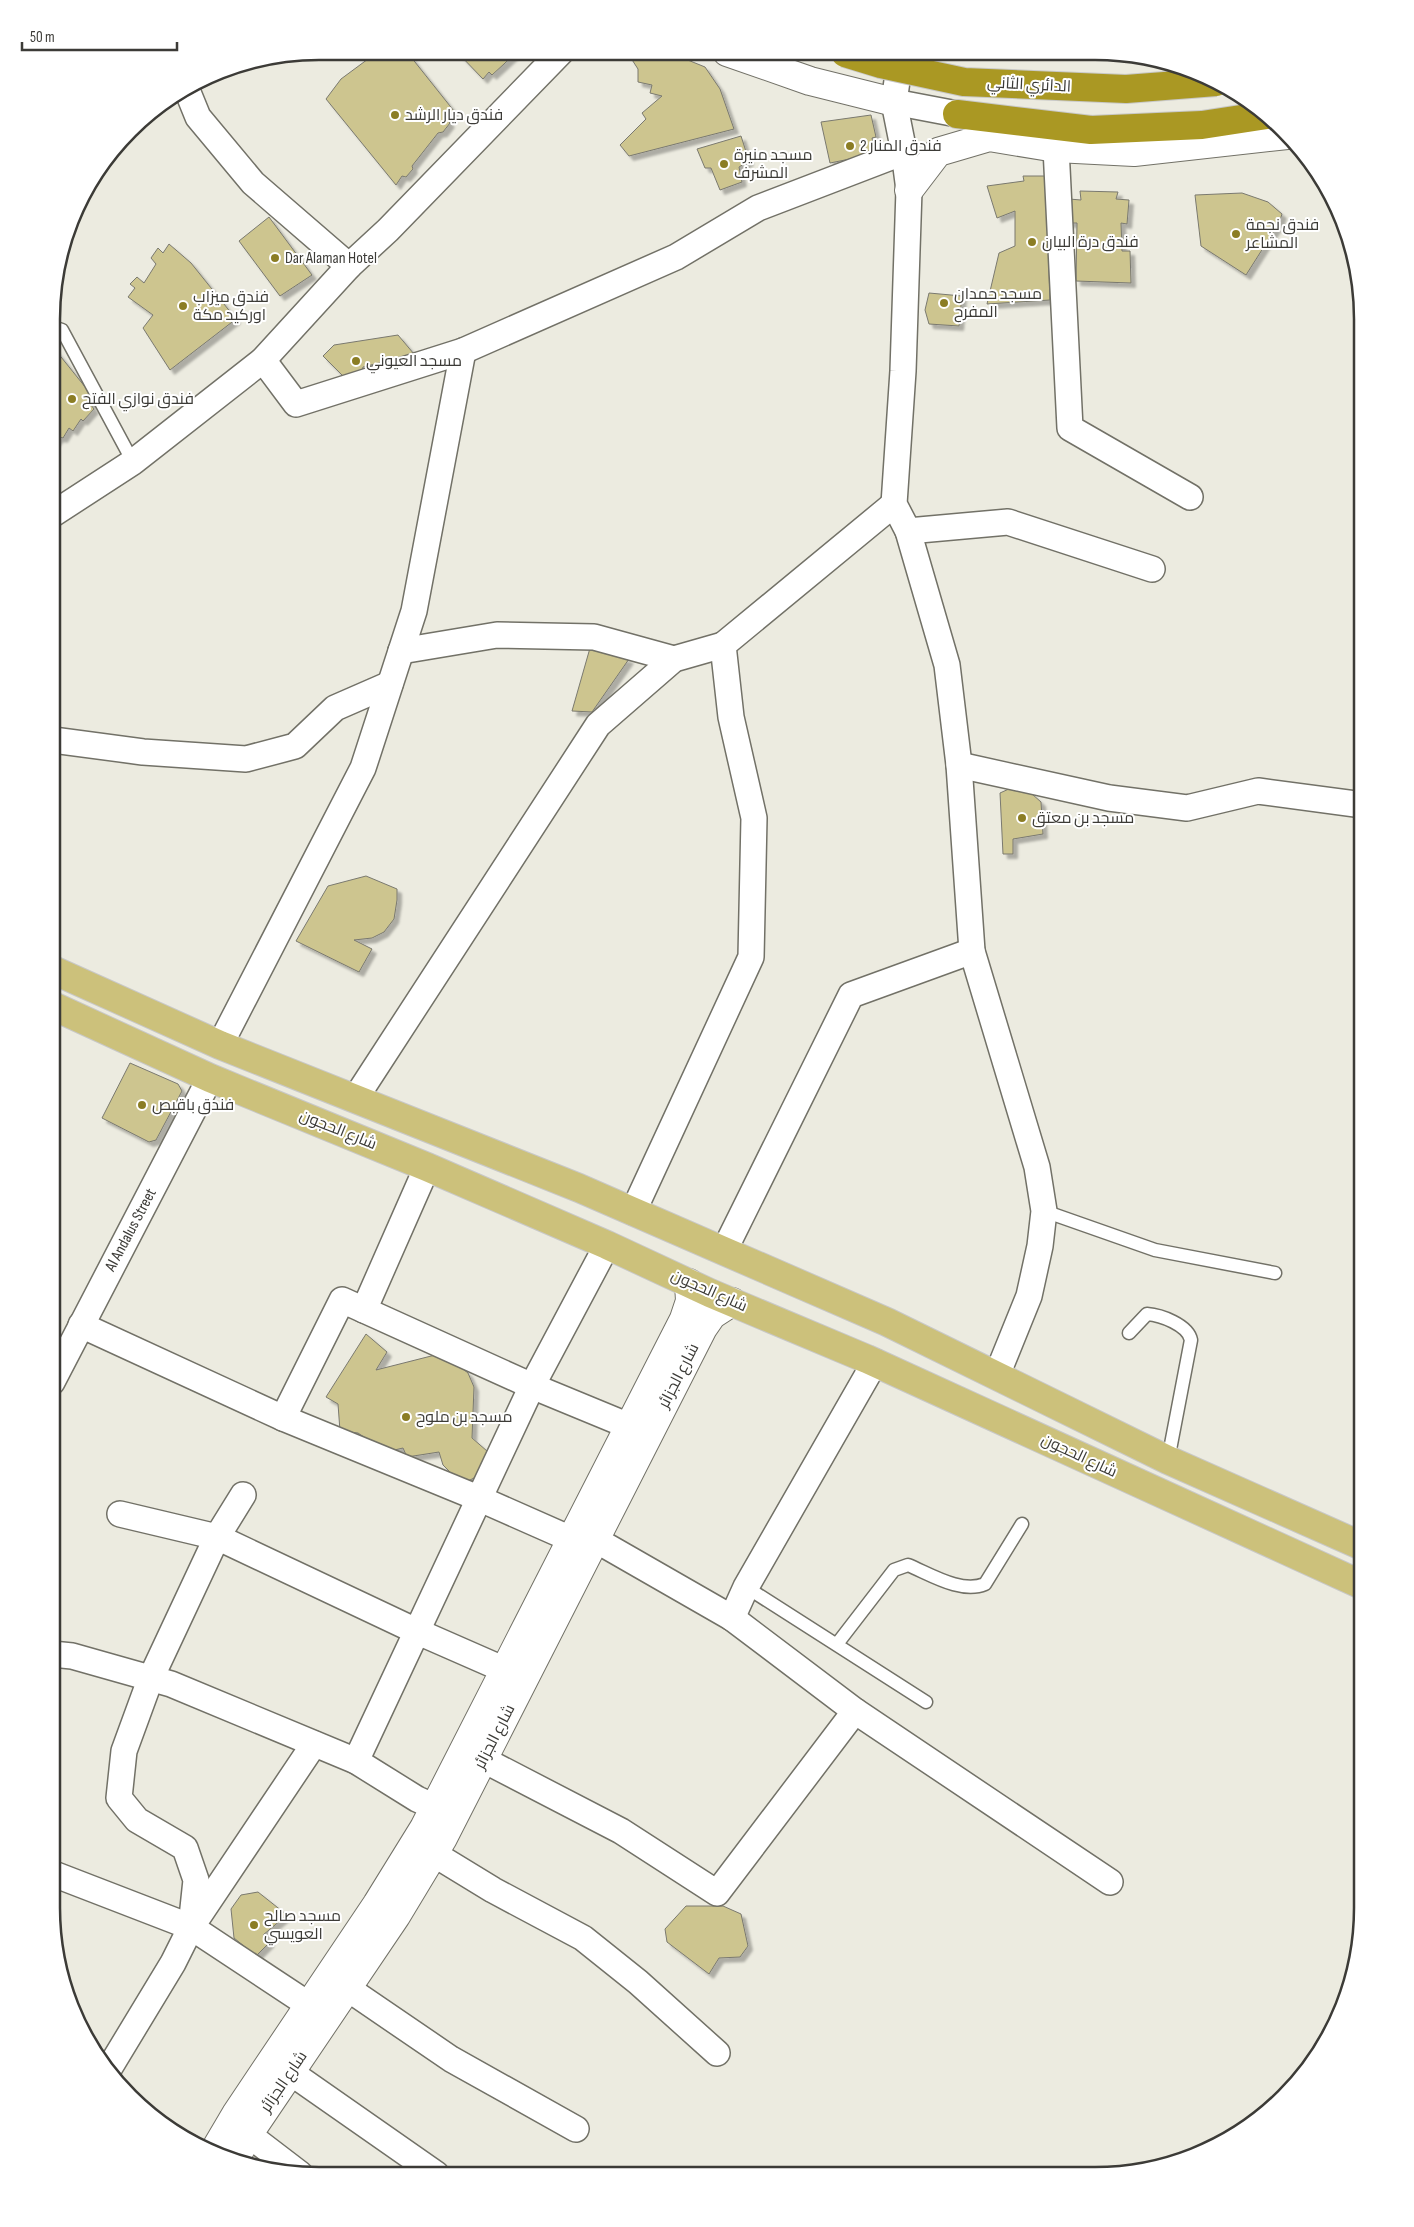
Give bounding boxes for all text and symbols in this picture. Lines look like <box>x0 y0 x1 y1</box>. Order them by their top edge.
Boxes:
scale bar <box>22 20 178 52</box>
text: 50 m <box>30 28 55 47</box>
street label: الدائري الثاني <box>986 73 1071 100</box>
place label: فندق ديار الرشد <box>405 106 503 125</box>
marker: فندق ديار الرشد <box>389 109 401 121</box>
place label: فندق المنار 2 <box>860 137 942 156</box>
marker: فندق المنار 2 <box>844 140 856 152</box>
place label: مسجد منيرة المشرف <box>734 146 813 183</box>
marker: مسجد منيرة المشرف <box>718 158 730 170</box>
place label: فندق نجمة المشاعر <box>1245 216 1319 253</box>
marker: فندق نجمة المشاعر <box>1230 228 1242 240</box>
place label: فندق درة البيان <box>1042 233 1139 252</box>
marker: فندق درة البيان <box>1026 236 1038 248</box>
place label: Dar Alaman Hotel <box>285 249 377 268</box>
marker: Dar Alaman Hotel <box>269 252 281 264</box>
place label: مسجد حمدان المفرح <box>954 285 1042 323</box>
place label: فندق ميزاب اوركيد مكة <box>193 288 269 325</box>
marker: مسجد حمدان المفرح <box>938 297 950 309</box>
marker: فندق ميزاب اوركيد مكة <box>177 300 189 312</box>
place label: مسجد العيوني <box>366 352 462 374</box>
marker: مسجد العيوني <box>350 355 362 367</box>
place label: فندق نوازي الفتح <box>82 390 194 412</box>
marker: فندق نوازي الفتح <box>66 393 78 405</box>
place label: مسجد بن معتق <box>1032 809 1134 828</box>
marker: مسجد بن معتق <box>1016 812 1028 824</box>
place label: فندق باقبص <box>152 1096 234 1115</box>
marker: فندق باقبص <box>136 1099 148 1111</box>
street label: شارع الحجون <box>296 1106 379 1155</box>
street label: Al Andalus Street <box>101 1185 161 1276</box>
street label: شارع الحجون <box>668 1266 750 1317</box>
street label: شارع الجزائر <box>654 1340 704 1413</box>
place label: مسجد بن ملوح <box>416 1408 513 1428</box>
marker: مسجد بن ملوح <box>400 1411 412 1423</box>
street label: شارع الحجون <box>1038 1430 1120 1483</box>
street label: شارع الجزائر <box>470 1701 520 1774</box>
place label: مسجد صالح العويسي <box>264 1907 341 1946</box>
marker: مسجد صالح العويسي <box>248 1919 260 1931</box>
street label: شارع الجزائر <box>256 2048 312 2118</box>

